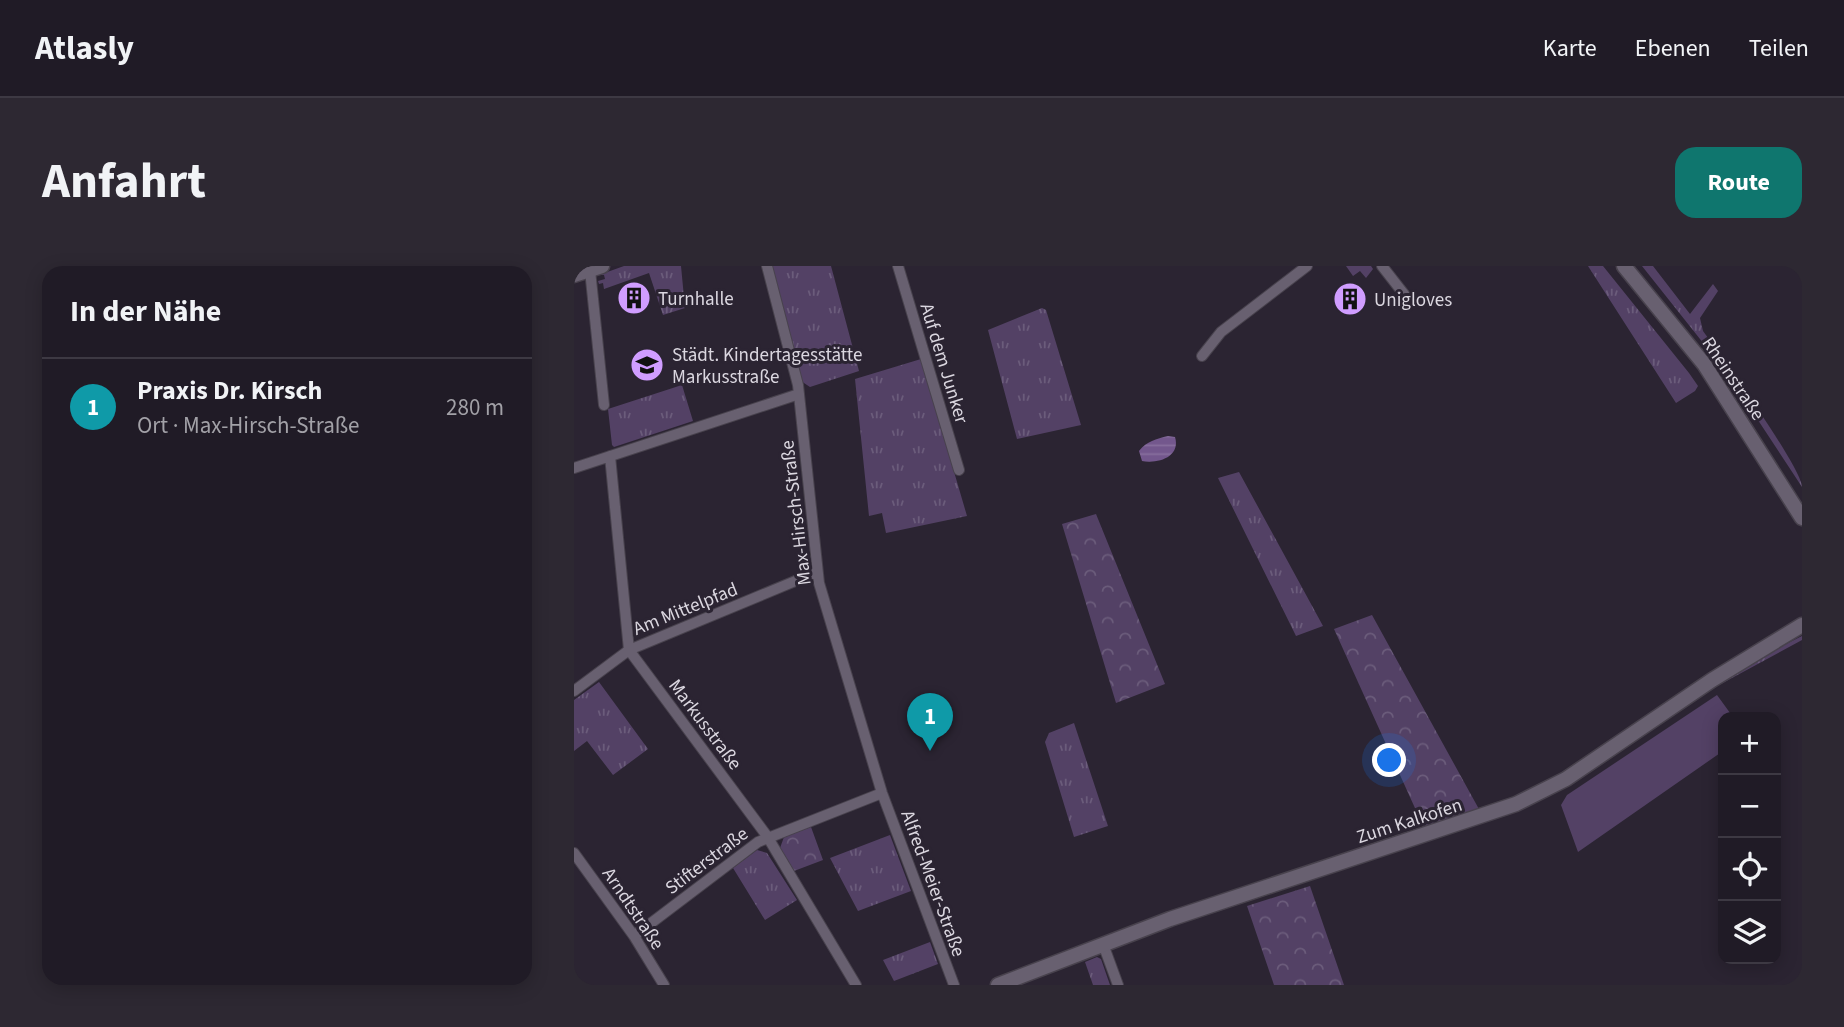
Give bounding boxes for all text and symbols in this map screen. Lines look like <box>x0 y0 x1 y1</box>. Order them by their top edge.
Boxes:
text: Atlasly <box>35 25 134 72</box>
text: Karte <box>1543 31 1597 66</box>
text: Ebenen <box>1635 31 1711 66</box>
text: Teilen <box>1749 31 1809 66</box>
text: Anfahrt <box>42 147 206 217</box>
button: Route <box>1675 147 1802 218</box>
building icon: Turnhalle <box>615 279 653 317</box>
building icon: Unigloves <box>1331 280 1369 318</box>
place label: Turnhalle <box>658 286 734 313</box>
place label: Unigloves <box>1374 287 1452 314</box>
text: In der Nähe <box>70 290 221 333</box>
street label: Auf dem Junker <box>912 300 975 427</box>
street label: Rheinstraße <box>1695 332 1771 426</box>
place label: Städt. Kindertagesstätte Markusstraße <box>672 342 862 391</box>
school or university icon: Städt. Kindertagesstätte Markusstraße <box>628 346 666 384</box>
text: Praxis Dr. Kirsch <box>137 372 322 409</box>
text: 1 <box>87 391 99 424</box>
text: 280 m <box>446 391 504 424</box>
text: Ort · Max-Hirsch-Straße <box>137 409 360 442</box>
street label: Max-Hirsch-Straße <box>774 439 819 587</box>
street label: Am Mittelpfad <box>629 576 742 643</box>
street label: Markusstraße <box>662 674 748 776</box>
pin: 1 <box>907 693 953 751</box>
map controls <box>1718 712 1781 964</box>
button: + <box>1718 712 1781 775</box>
your location <box>1372 743 1406 777</box>
button: − <box>1718 775 1781 838</box>
street label: Zum Kalkofen <box>1353 792 1466 851</box>
street label: Alfred-Meier-Straße <box>894 806 972 961</box>
street label: Stifterstraße <box>660 821 754 901</box>
button: locate <box>1718 838 1781 901</box>
street label: Arndtstraße <box>595 862 670 955</box>
button: layers <box>1718 901 1781 964</box>

